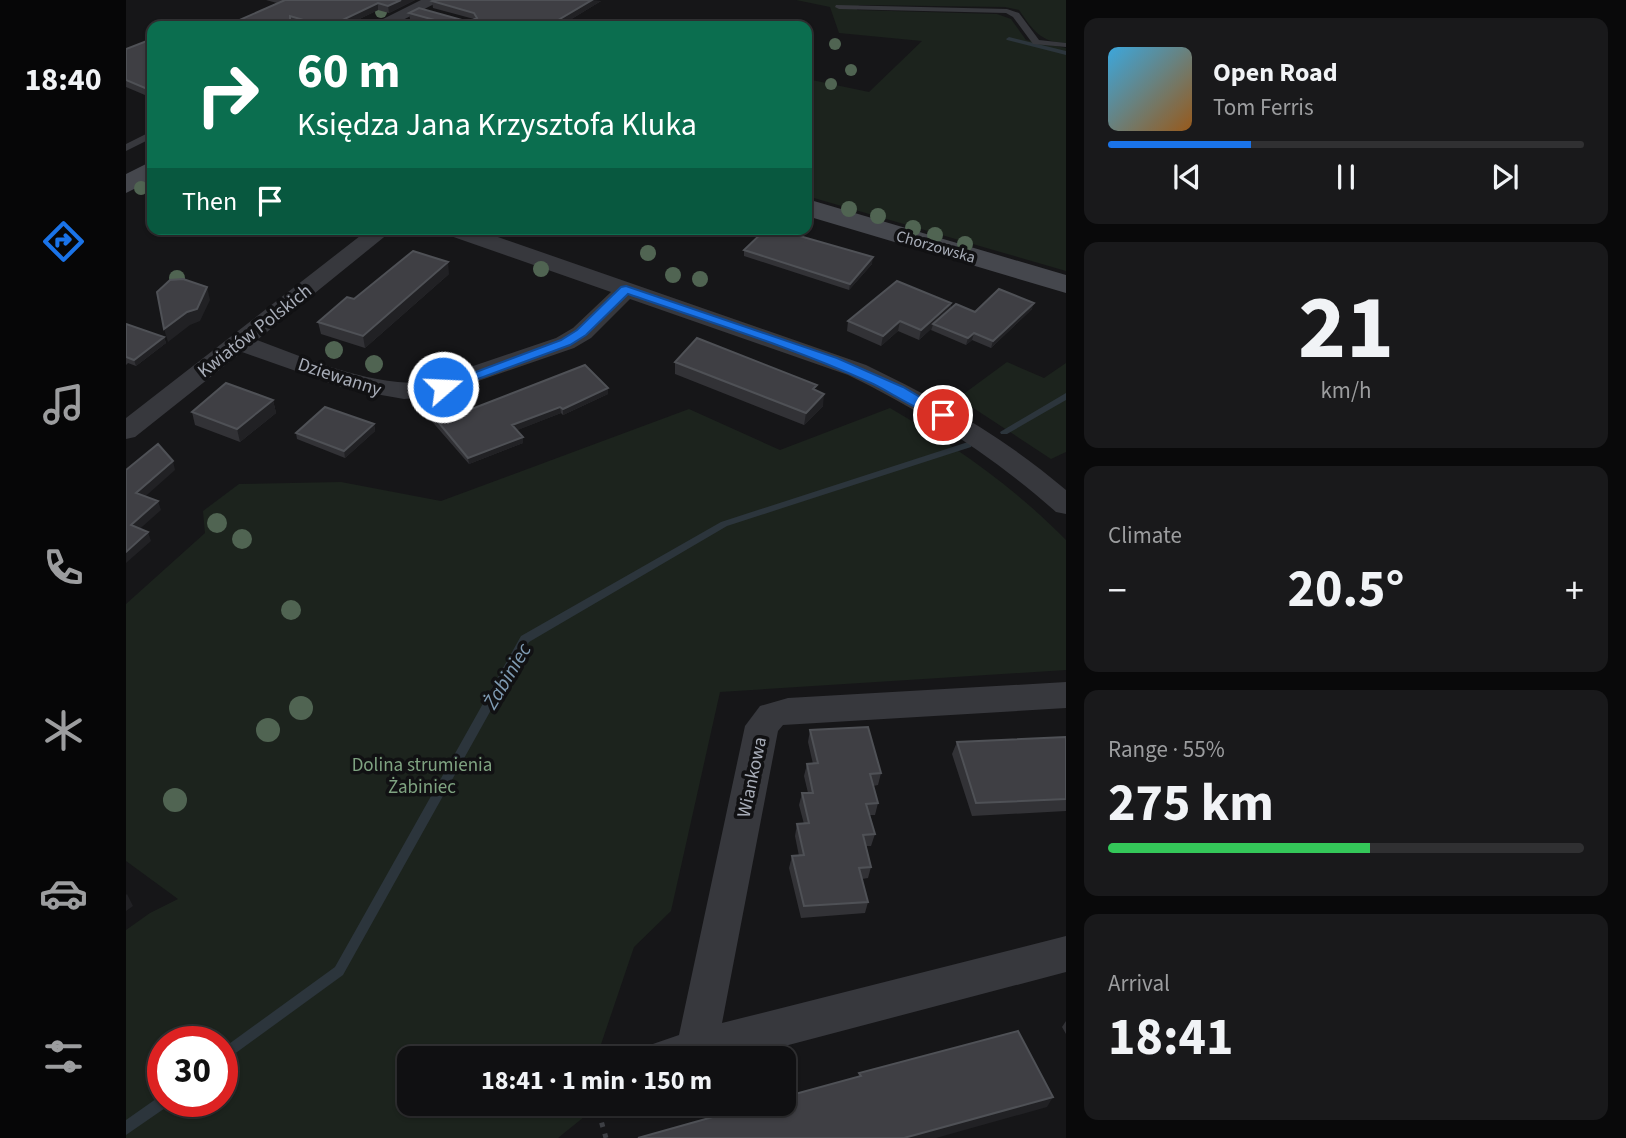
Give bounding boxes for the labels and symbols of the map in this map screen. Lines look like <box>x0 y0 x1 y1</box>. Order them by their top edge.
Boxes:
street label: Chorzowska <box>894 225 978 269</box>
street label: Kwiatów Polskich <box>192 278 318 385</box>
position arrow <box>406 350 480 424</box>
street label: Dziewanny <box>294 351 385 404</box>
pin <box>913 385 973 445</box>
water label: Żabiniec <box>475 636 539 716</box>
street label: Wiankowa <box>731 734 774 820</box>
park label: Dolina strumienia Żabiniec <box>352 752 492 801</box>
speed limit sign: 30 <box>147 1026 238 1117</box>

